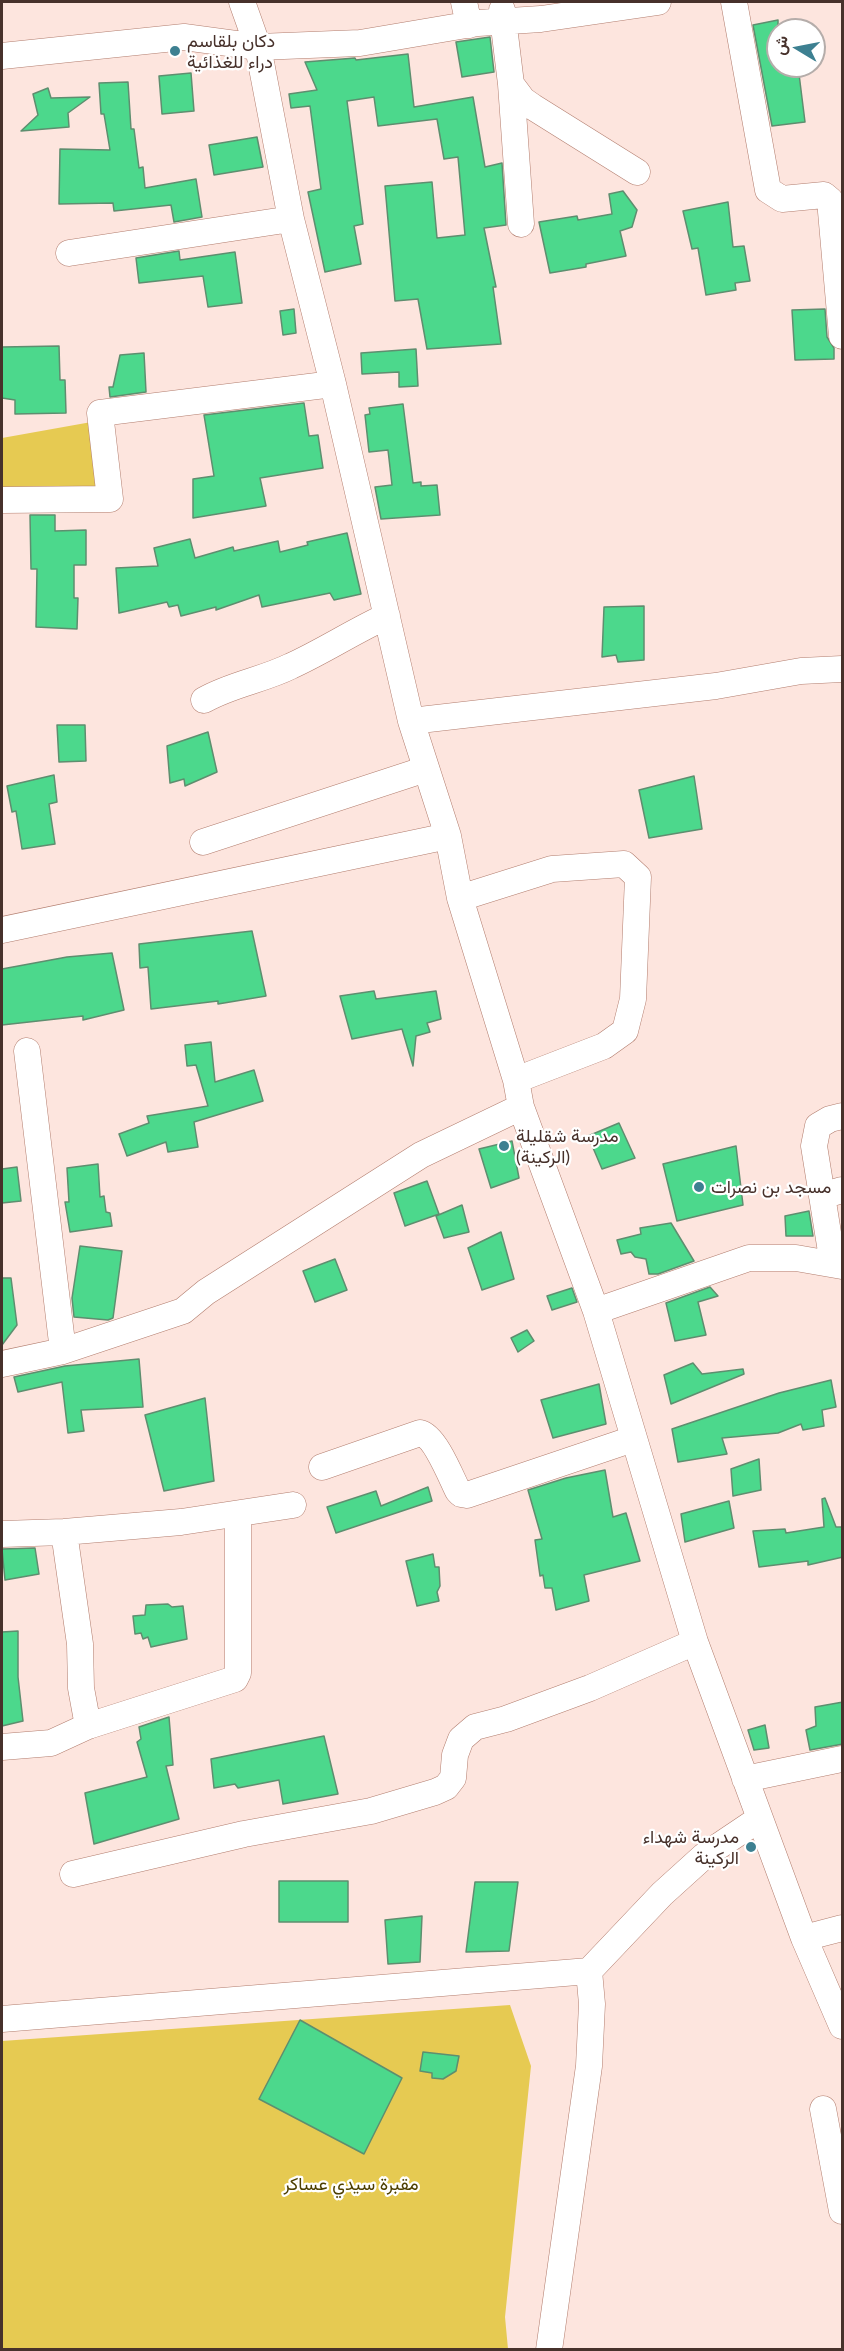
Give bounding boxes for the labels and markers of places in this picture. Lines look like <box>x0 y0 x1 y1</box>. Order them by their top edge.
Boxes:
place label: دكان بلقاسم دراء للغذائية <box>187 30 275 72</box>
marker: دكان بلقاسم دراء للغذائية <box>168 44 182 58</box>
place label: مدرسة شقليلة (الركينة) <box>516 1125 619 1168</box>
marker: مدرسة شقليلة (الركينة) <box>497 1139 511 1153</box>
place label: مسجد بن نصرات <box>711 1176 831 1198</box>
marker: مسجد بن نصرات <box>692 1180 706 1194</box>
place label: مدرسة شهداء الركينة <box>643 1826 739 1868</box>
marker: مدرسة شهداء الركينة <box>744 1840 758 1854</box>

